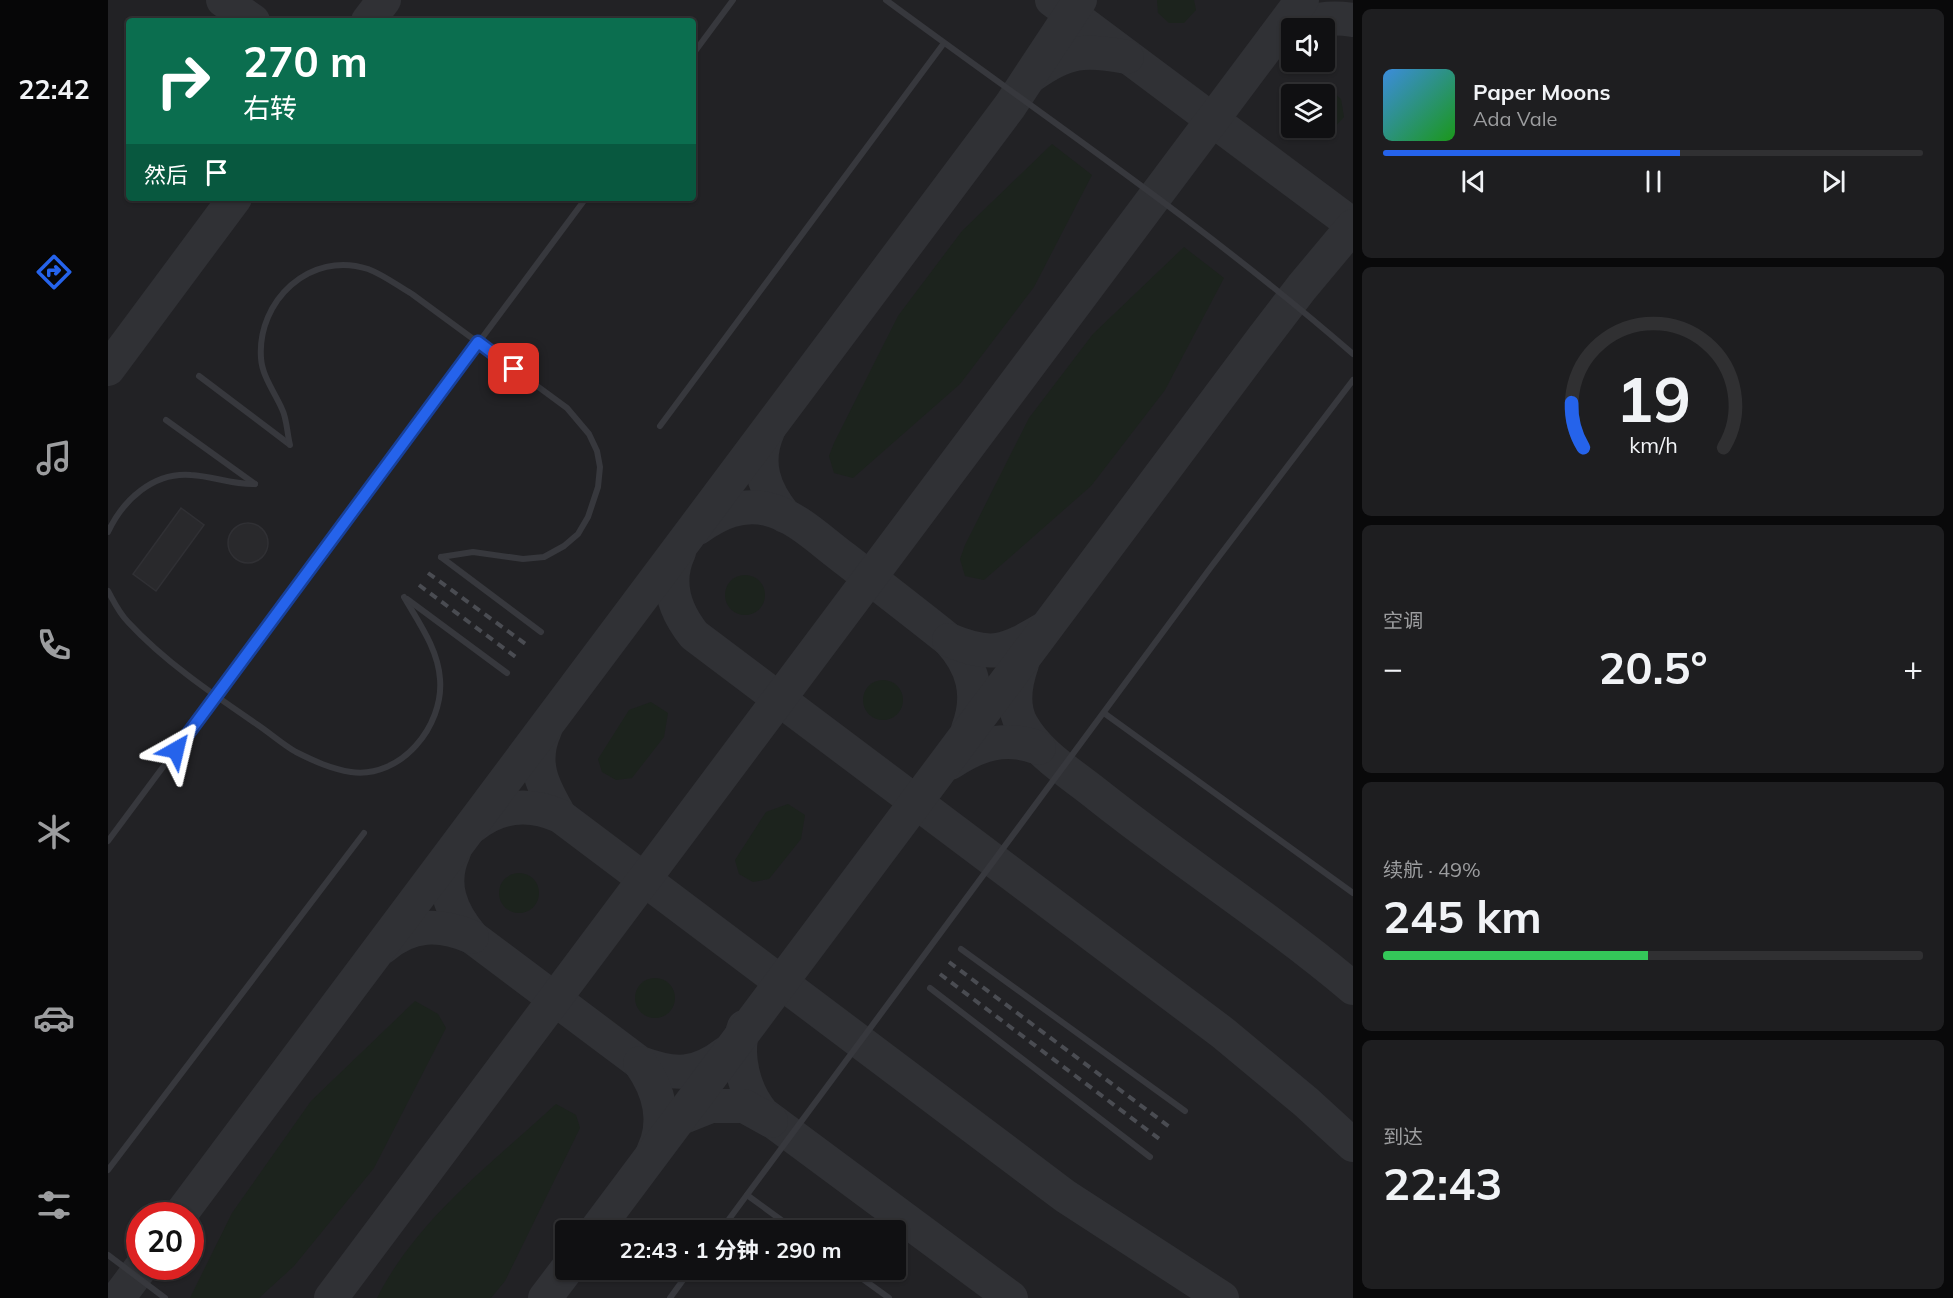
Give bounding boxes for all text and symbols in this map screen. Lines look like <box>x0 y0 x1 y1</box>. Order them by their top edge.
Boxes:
map controls <box>1281 18 1335 138</box>
button: sound <box>1281 18 1335 72</box>
text: 270 m <box>243 35 368 88</box>
icon: right <box>144 42 222 120</box>
text: 22:42 <box>18 72 90 106</box>
text: Paper Moons <box>1473 78 1611 106</box>
button: layers <box>1281 84 1335 138</box>
text: 右转 <box>243 91 297 125</box>
text: Ada Vale <box>1473 106 1557 131</box>
icon: arrive <box>200 156 233 189</box>
text: 然后 <box>144 161 188 189</box>
icon: previous <box>1457 165 1490 198</box>
icon: pause <box>1637 165 1670 198</box>
icon: next <box>1817 165 1850 198</box>
icon: directions <box>33 251 75 293</box>
pin <box>488 343 539 394</box>
icon: arrive <box>497 352 530 385</box>
text: 19 <box>1616 359 1690 438</box>
text: km/h <box>1629 432 1677 459</box>
icon: music <box>33 437 75 479</box>
text: 空调 <box>1383 608 1423 633</box>
icon: phone <box>33 624 75 666</box>
text: 20.5° <box>1598 639 1708 695</box>
text: − <box>1383 647 1403 688</box>
text: + <box>1903 647 1923 688</box>
position arrow <box>144 718 208 782</box>
icon: climate <box>33 811 75 853</box>
text: 续航 · 49% <box>1383 857 1481 882</box>
text: 245 km <box>1383 888 1542 944</box>
icon: car <box>33 997 75 1039</box>
text: 到达 <box>1383 1124 1423 1149</box>
text: 22:43 <box>1383 1155 1502 1211</box>
icon: filters <box>33 1184 75 1226</box>
speed limit sign: 20 <box>126 1202 204 1280</box>
text: 22:43 · 1 分钟 · 290 m <box>619 1236 842 1264</box>

